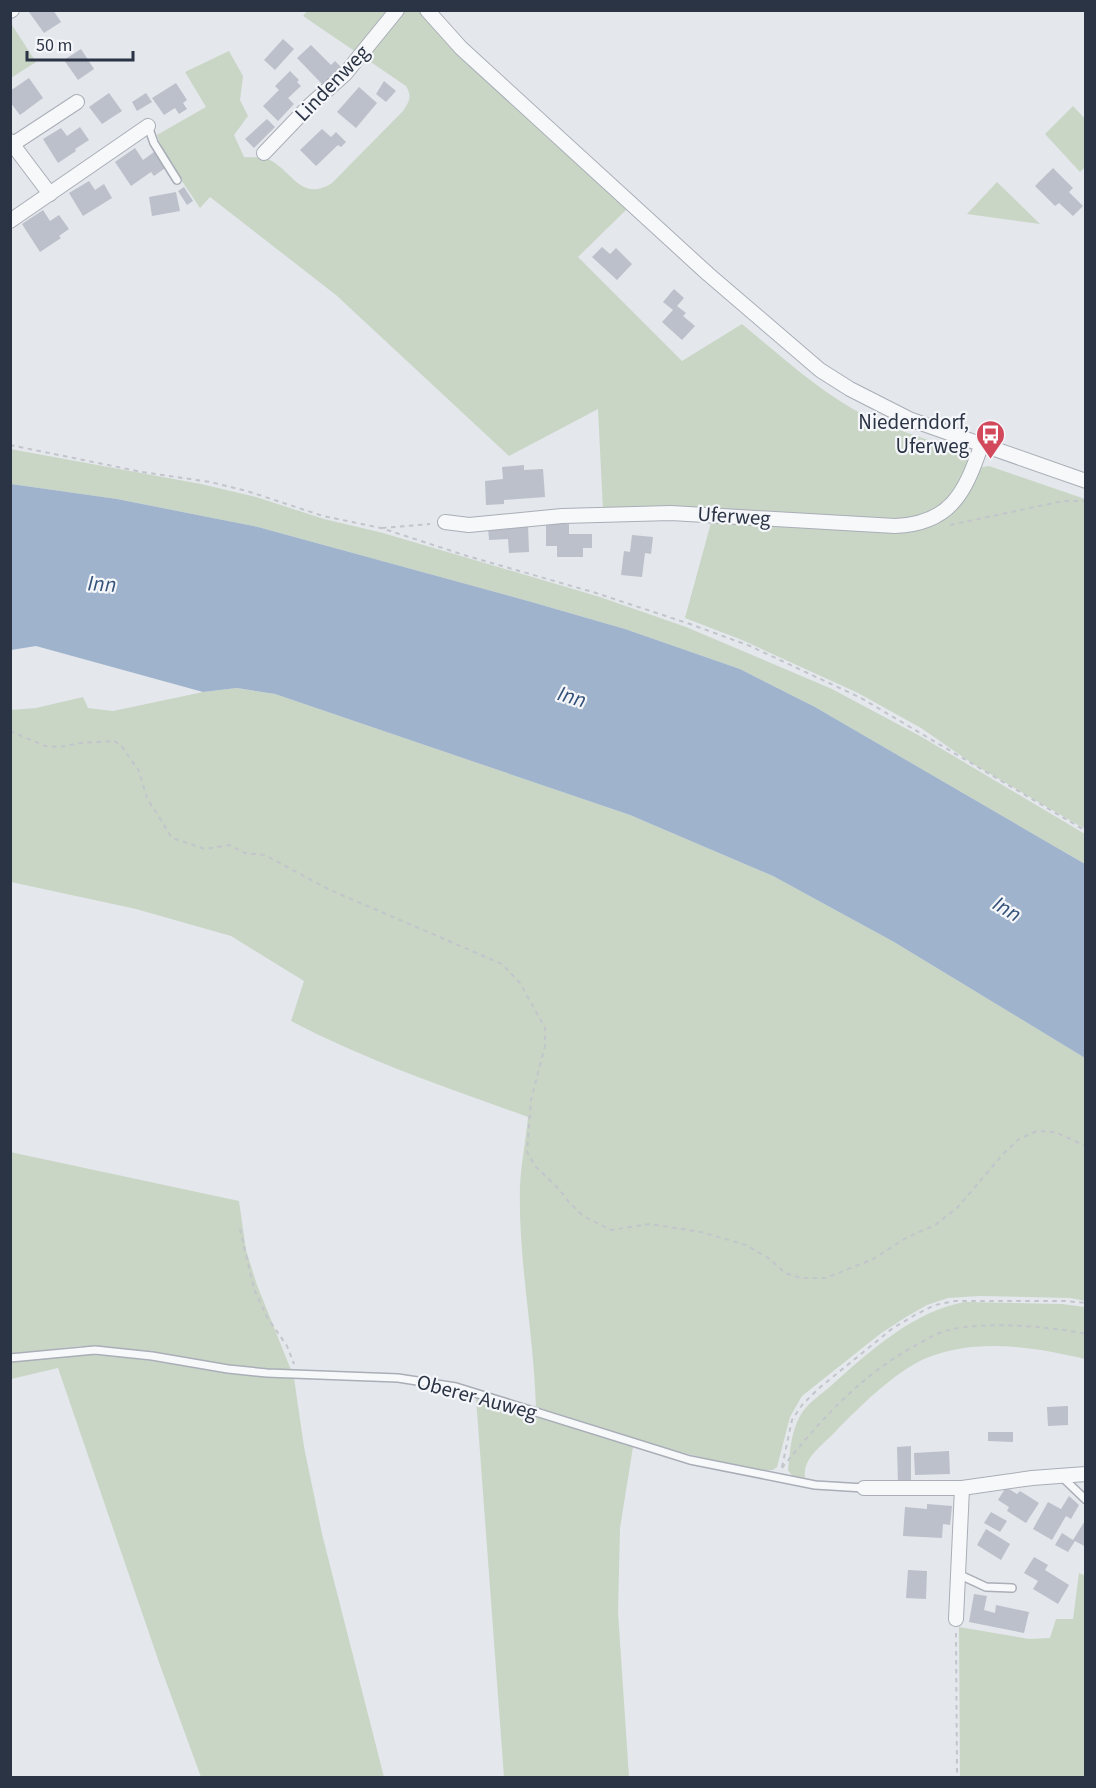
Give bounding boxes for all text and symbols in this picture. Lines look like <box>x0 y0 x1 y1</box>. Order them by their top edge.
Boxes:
scale bar <box>27 24 134 62</box>
text: 50 m <box>36 33 72 58</box>
street label: Lindenweg <box>288 38 376 128</box>
place label: Niederndorf, Uferweg <box>858 407 969 461</box>
bus stop icon: Niederndorf, Uferweg <box>974 418 1006 460</box>
street label: Uferweg <box>696 498 772 534</box>
water label: Inn <box>87 567 117 601</box>
water label: Inn <box>554 678 590 716</box>
water label: Inn <box>987 888 1027 930</box>
street label: Oberer Auweg <box>413 1367 541 1428</box>

